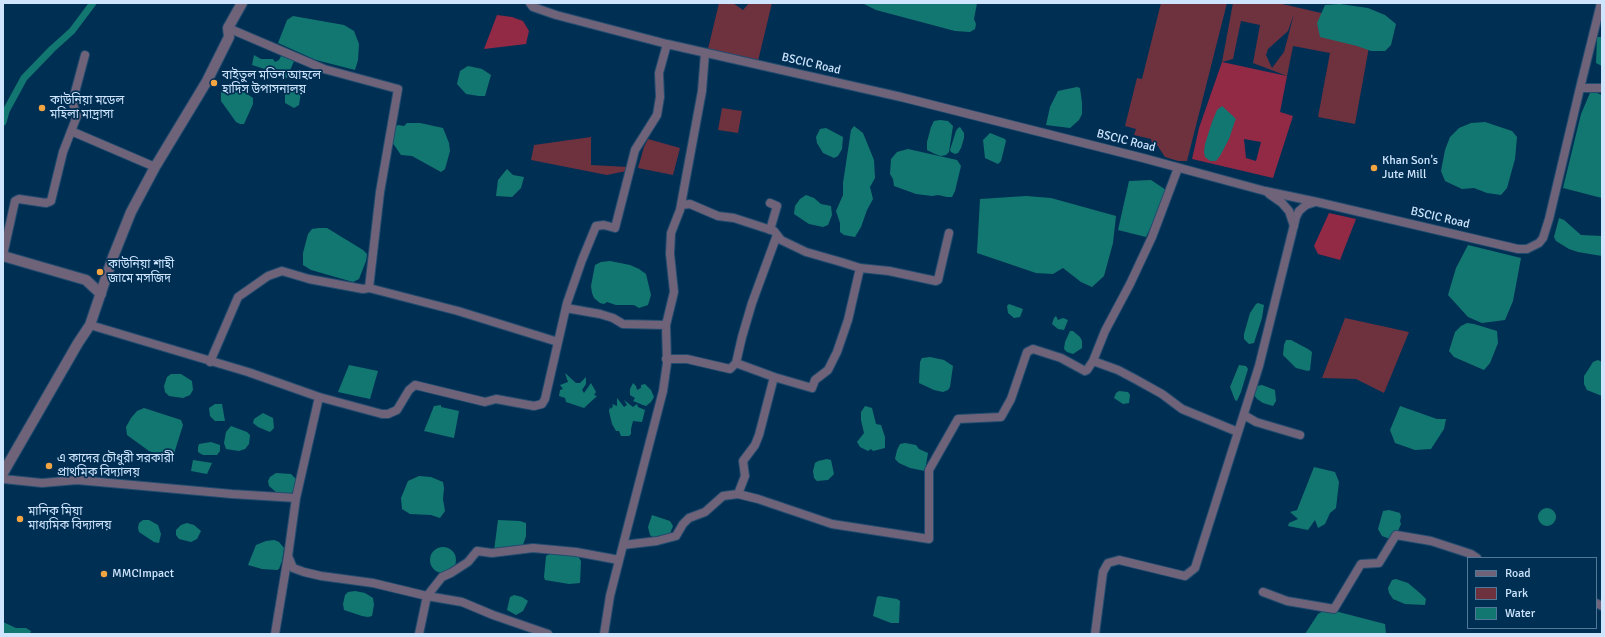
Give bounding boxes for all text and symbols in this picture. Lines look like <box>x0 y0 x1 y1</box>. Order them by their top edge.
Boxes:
street label: BSCIC Road <box>780 50 842 78</box>
place label: বাইতুল মতিন আহলে হাদিস উপাসনালয় <box>222 69 321 97</box>
marker: বাইতুল মতিন আহলে হাদিস উপাসনালয় <box>209 78 219 88</box>
place label: কাউনিয়া মডেল মহিলা মাদ্রাসা <box>50 94 124 122</box>
marker: কাউনিয়া মডেল মহিলা মাদ্রাসা <box>37 103 47 113</box>
street label: BSCIC Road <box>1095 127 1157 155</box>
place label: Khan Son's Jute Mill <box>1382 154 1438 182</box>
marker: Khan Son's Jute Mill <box>1369 163 1379 173</box>
street label: BSCIC Road <box>1409 204 1471 232</box>
place label: কাউনিয়া শাহী জামে মসজিদ <box>108 258 174 286</box>
marker: কাউনিয়া শাহী জামে মসজিদ <box>95 267 105 277</box>
place label: এ কাদের চৌধুরী সরকারী প্রাথমিক বিদ্যালয় <box>57 452 174 480</box>
marker: এ কাদের চৌধুরী সরকারী প্রাথমিক বিদ্যালয় <box>44 461 54 471</box>
place label: মানিক মিয়া মাধ্যমিক বিদ্যালয় <box>28 505 111 533</box>
marker: মানিক মিয়া মাধ্যমিক বিদ্যালয় <box>15 514 25 524</box>
legend <box>1467 557 1597 629</box>
text: Road <box>1505 566 1531 581</box>
place label: MMCImpact <box>112 567 174 581</box>
marker: MMCImpact <box>99 569 109 579</box>
text: Park <box>1505 586 1528 601</box>
text: Water <box>1505 606 1535 621</box>

